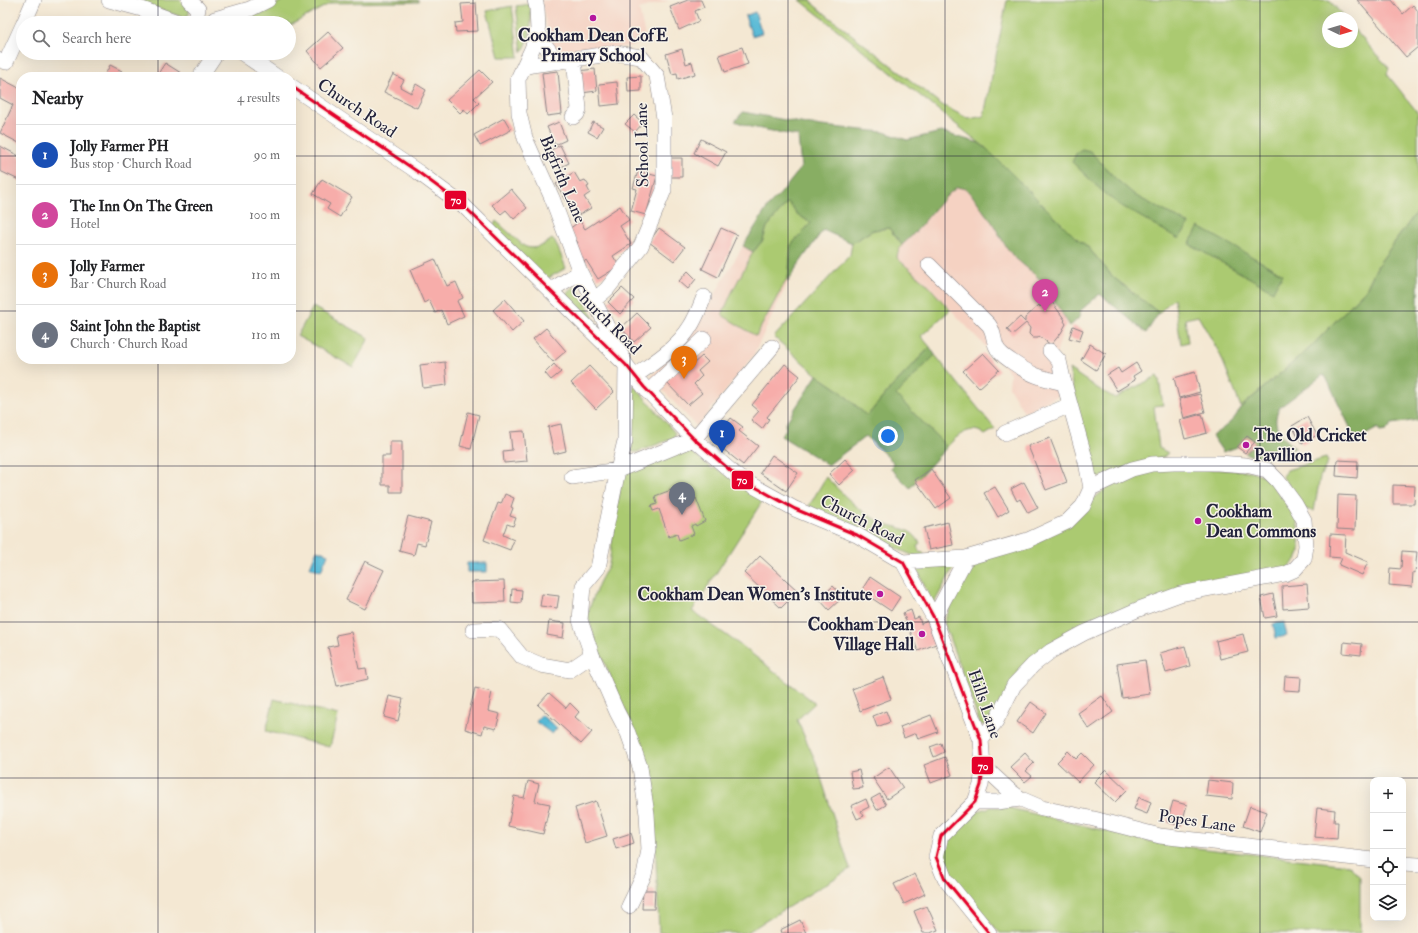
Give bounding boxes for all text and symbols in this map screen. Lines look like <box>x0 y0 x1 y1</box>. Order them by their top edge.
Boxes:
north arrow <box>1322 12 1358 48</box>
marker: Cookham Dean CofE Primary School <box>588 13 598 23</box>
search box <box>16 16 296 60</box>
place label: Cookham Dean CofE Primary School <box>518 25 669 67</box>
icon: search <box>30 27 52 49</box>
text: Search here <box>62 29 131 48</box>
street label: Church Road <box>313 74 401 143</box>
text: Nearby <box>32 88 83 109</box>
text: 4 results <box>237 90 280 106</box>
street label: School Lane <box>631 103 653 187</box>
street label: Bigfrith Lane <box>535 132 591 226</box>
text: Jolly Farmer PH <box>70 137 169 156</box>
text: 1 <box>43 147 47 163</box>
text: 90 m <box>254 147 280 163</box>
text: Bus stop · Church Road <box>70 156 192 172</box>
line badge: 70 <box>444 190 467 210</box>
text: 70 <box>451 194 462 207</box>
text: The Inn On The Green <box>70 197 213 216</box>
text: 2 <box>42 207 48 223</box>
text: 100 m <box>249 207 280 223</box>
text: Hotel <box>70 216 100 232</box>
text: Jolly Farmer <box>70 257 145 276</box>
text: 3 <box>43 267 48 283</box>
text: 110 m <box>251 267 280 283</box>
text: Bar · Church Road <box>70 276 166 292</box>
street label: Church Road <box>566 279 646 359</box>
pin: 2 <box>1032 279 1058 312</box>
text: Saint John the Baptist <box>70 317 200 336</box>
text: 4 <box>41 327 49 343</box>
text: 110 m <box>251 327 280 343</box>
text: Church · Church Road <box>70 336 188 352</box>
pin: 3 <box>671 346 697 379</box>
pin: 1 <box>709 420 735 453</box>
place label: The Old Cricket Pavillion <box>1253 425 1367 466</box>
your location <box>878 426 898 446</box>
marker: The Old Cricket Pavillion <box>1241 440 1251 450</box>
line badge: 70 <box>731 470 754 490</box>
text: 70 <box>737 474 748 487</box>
pin: 4 <box>669 482 695 515</box>
street label: Church Road <box>817 490 908 550</box>
place label: Cookham Dean Commons <box>1206 501 1316 542</box>
marker: Cookham Dean Commons <box>1193 516 1203 526</box>
place label: Cookham Dean Women's Institute <box>638 584 873 605</box>
marker: Cookham Dean Women's Institute <box>875 589 885 599</box>
place label: Cookham Dean Village Hall <box>808 614 915 656</box>
marker: Cookham Dean Village Hall <box>917 629 927 639</box>
street label: Hills Lane <box>963 667 1007 741</box>
line badge: 70 <box>971 756 994 775</box>
text: 70 <box>978 760 989 773</box>
map controls <box>1370 777 1406 921</box>
button: + <box>1370 777 1406 813</box>
street label: Popes Lane <box>1157 805 1237 838</box>
button: − <box>1370 813 1406 849</box>
button: locate <box>1370 849 1406 885</box>
button: layers <box>1370 885 1406 921</box>

